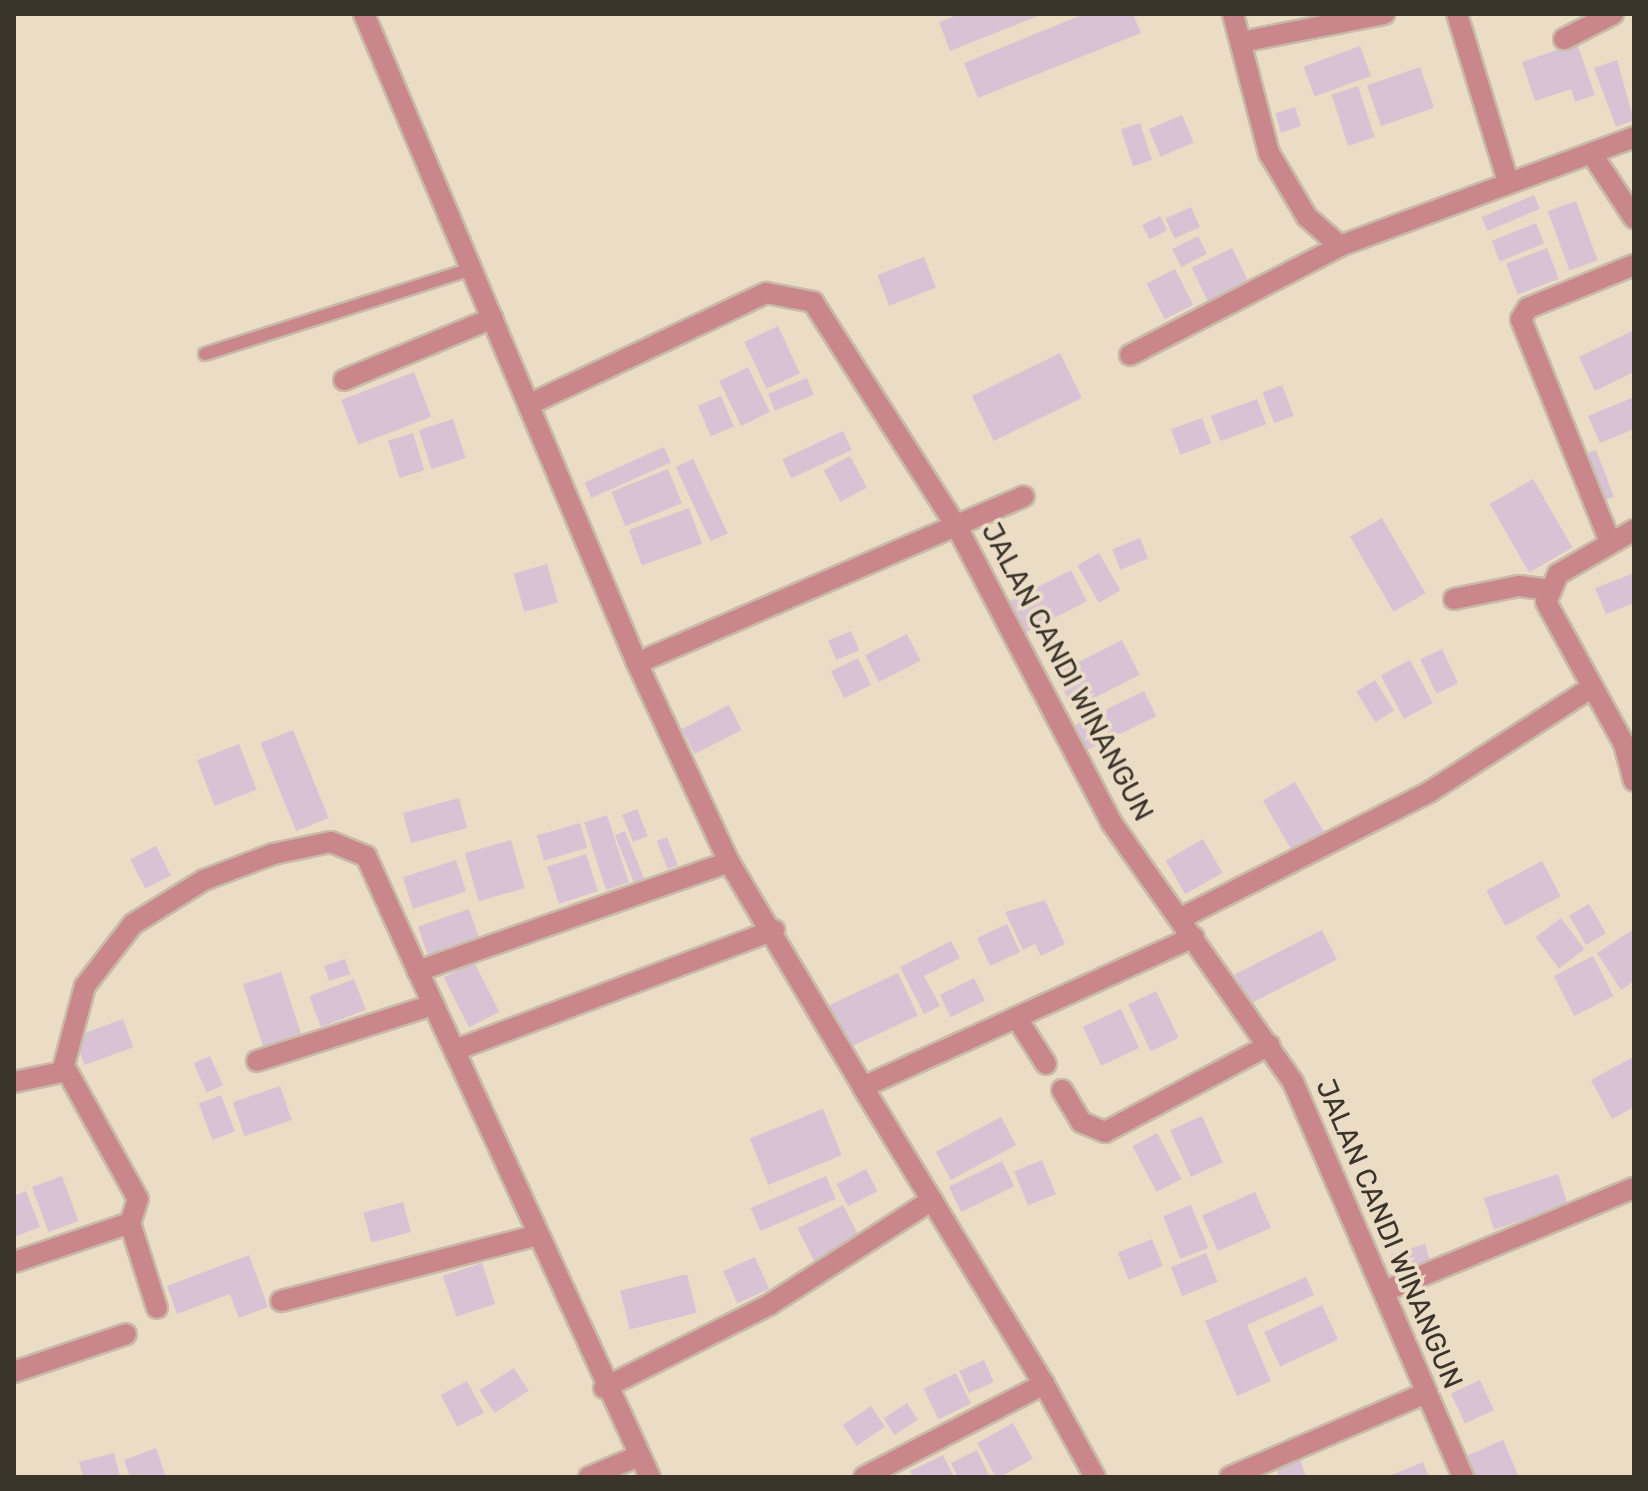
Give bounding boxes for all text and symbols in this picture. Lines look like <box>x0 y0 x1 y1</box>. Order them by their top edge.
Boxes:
street label: JALAN CANDI WINANGUN <box>974 517 1160 827</box>
street label: JALAN CANDI WINANGUN <box>1308 1074 1470 1394</box>

